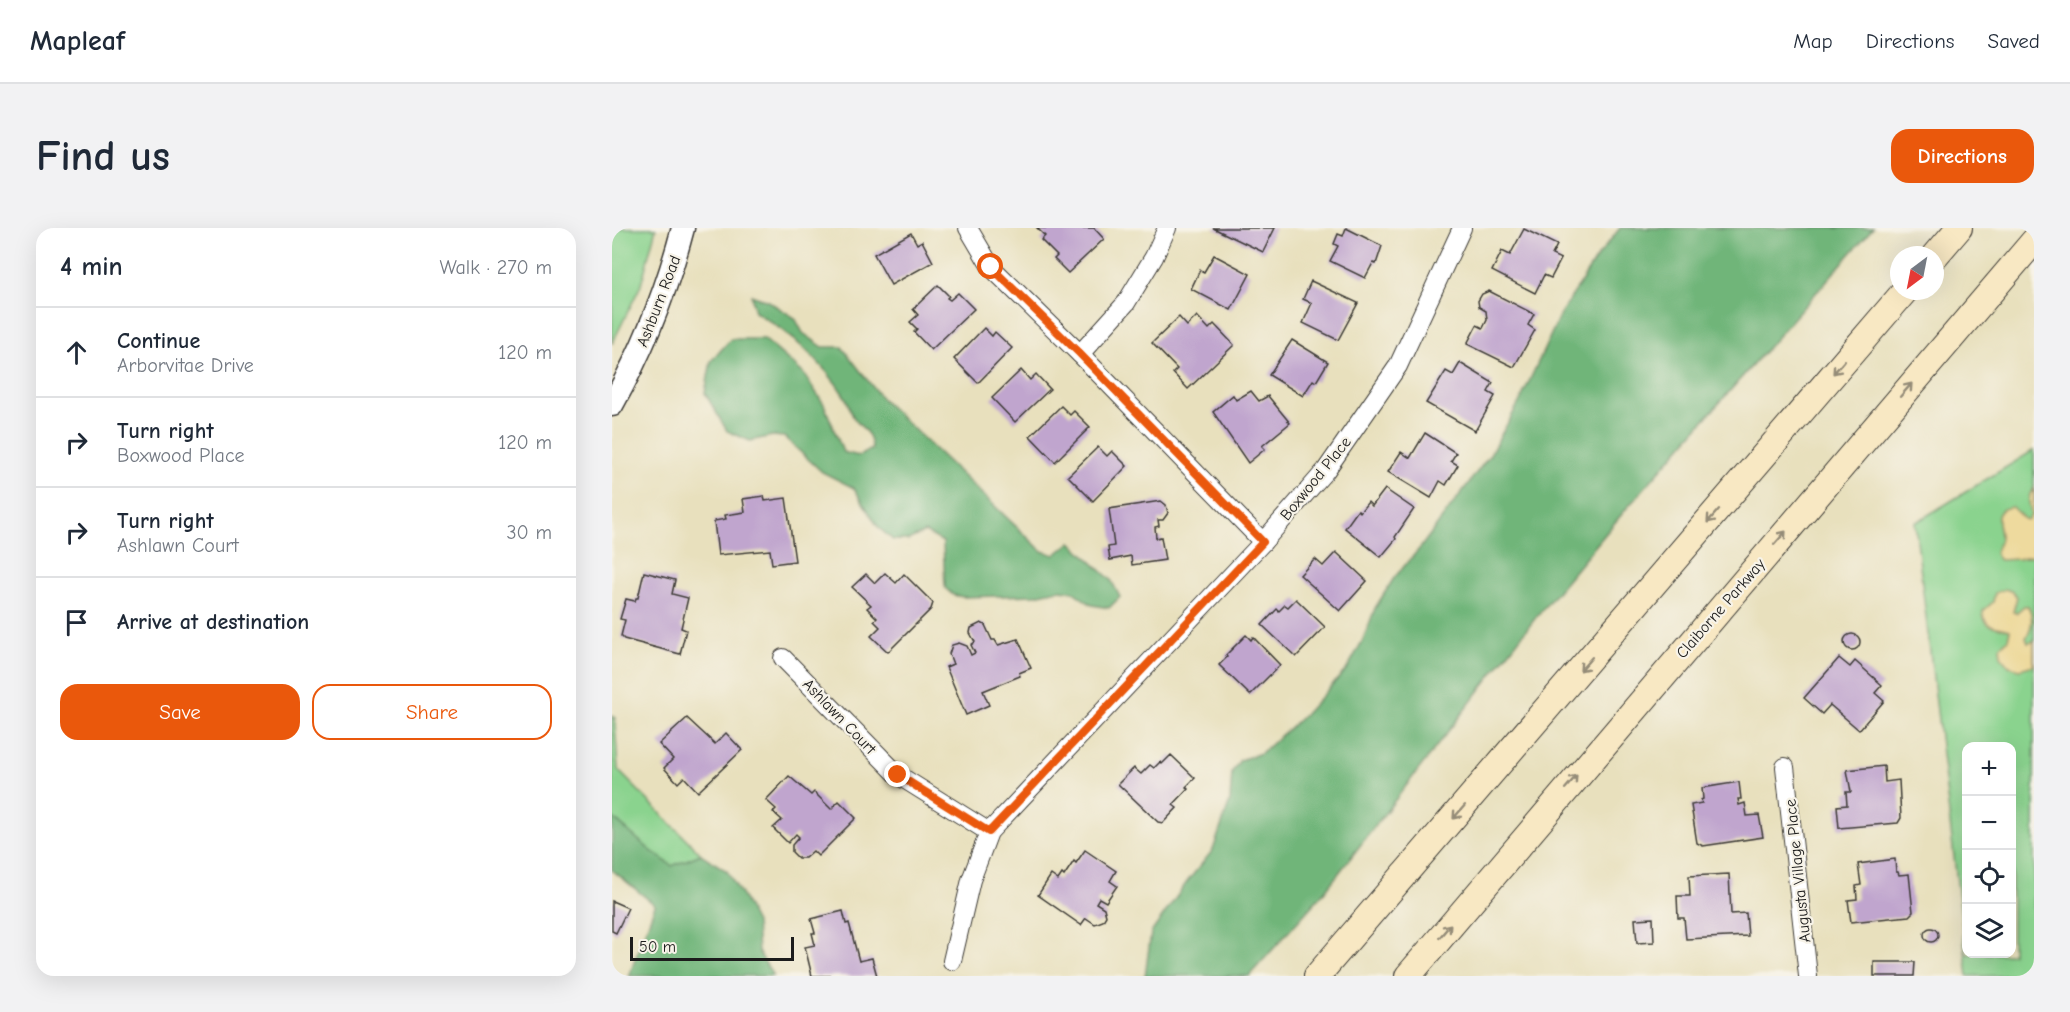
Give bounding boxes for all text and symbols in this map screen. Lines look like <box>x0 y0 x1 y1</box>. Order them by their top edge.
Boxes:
text: Mapleaf <box>30 25 125 57</box>
text: Map <box>1793 29 1833 53</box>
text: Directions <box>1866 29 1955 53</box>
text: Saved <box>1988 29 2040 53</box>
button: Directions <box>1891 129 2034 183</box>
text: Find us <box>36 132 170 181</box>
north arrow <box>1890 246 1944 300</box>
text: 4 min <box>60 252 123 282</box>
street label: Ashburn Road <box>633 253 685 350</box>
route start <box>977 253 1003 279</box>
text: Walk · 270 m <box>439 256 552 279</box>
text: Continue <box>117 328 200 354</box>
icon: ahead <box>60 336 93 369</box>
text: 120 m <box>498 341 552 364</box>
text: Arborvitae Drive <box>117 354 254 377</box>
one-way arrow <box>1833 359 1846 375</box>
one-way arrow <box>1900 382 1913 398</box>
text: Turn right <box>117 418 214 444</box>
icon: right <box>60 426 93 459</box>
text: 120 m <box>498 431 552 454</box>
street label: Boxwood Place <box>1277 433 1355 524</box>
text: Boxwood Place <box>117 444 245 467</box>
text: Turn right <box>117 508 214 534</box>
one-way arrow <box>1706 508 1720 523</box>
icon: right <box>60 516 93 549</box>
text: 30 m <box>506 521 552 544</box>
one-way arrow <box>1773 531 1787 546</box>
text: Ashlawn Court <box>117 534 239 557</box>
street label: Claiborne Parkway <box>1673 555 1769 662</box>
icon: arrive <box>60 606 93 639</box>
text: Arrive at destination <box>117 609 309 635</box>
one-way arrow <box>1579 656 1593 671</box>
street label: Ashlawn Court <box>799 675 880 758</box>
button: Save <box>60 684 300 740</box>
button: Share <box>312 684 552 740</box>
map controls <box>1962 742 2016 958</box>
button: + <box>1962 742 2016 796</box>
route end <box>884 761 910 787</box>
one-way arrow <box>1564 775 1578 790</box>
button: − <box>1962 796 2016 850</box>
street label: Augusta Village Place <box>1782 798 1814 944</box>
one-way arrow <box>1452 804 1466 819</box>
button: locate <box>1962 850 2016 904</box>
button: layers <box>1962 904 2016 958</box>
one-way arrow <box>1438 924 1452 939</box>
scale bar <box>630 934 794 962</box>
text: 50 m <box>639 938 676 956</box>

